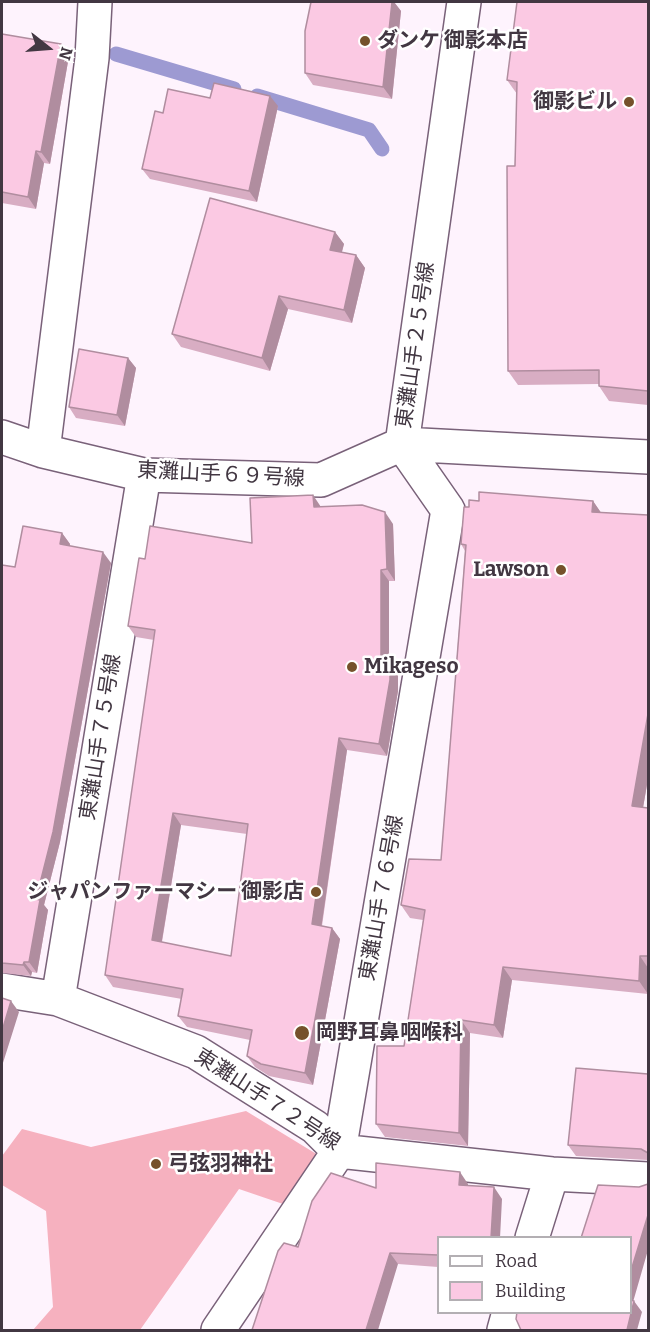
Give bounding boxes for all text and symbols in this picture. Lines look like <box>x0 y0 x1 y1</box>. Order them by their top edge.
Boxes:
north arrow <box>18 18 78 78</box>
place label: ダンケ 御影本店 <box>377 28 528 54</box>
marker: ダンケ 御影本店 <box>358 34 372 48</box>
text: N <box>55 45 77 62</box>
place label: 御影ビル <box>533 89 617 115</box>
marker: 御影ビル <box>622 95 636 109</box>
street label: 東灘山手２５号線 <box>392 260 440 430</box>
street label: 東灘山手６９号線 <box>136 458 306 492</box>
place label: Lawson <box>473 557 549 583</box>
marker: Lawson <box>554 563 568 577</box>
street label: 東灘山手７５号線 <box>75 652 127 822</box>
place label: Mikageso <box>364 654 459 680</box>
marker: Mikageso <box>345 660 359 674</box>
street label: 東灘山手７６号線 <box>355 813 409 983</box>
place label: ジャパンファーマシー 御影店 <box>27 879 304 905</box>
marker: ジャパンファーマシー 御影店 <box>309 885 323 899</box>
place label: 岡野耳鼻咽喉科 <box>316 1020 463 1046</box>
marker: 岡野耳鼻咽喉科 <box>293 1024 311 1042</box>
street label: 東灘山手７２号線 <box>190 1044 344 1156</box>
place label: 弓弦羽神社 <box>168 1151 273 1177</box>
marker: 弓弦羽神社 <box>149 1157 163 1171</box>
legend <box>437 1236 632 1314</box>
text: Road <box>495 1250 537 1272</box>
text: Building <box>495 1280 566 1302</box>

